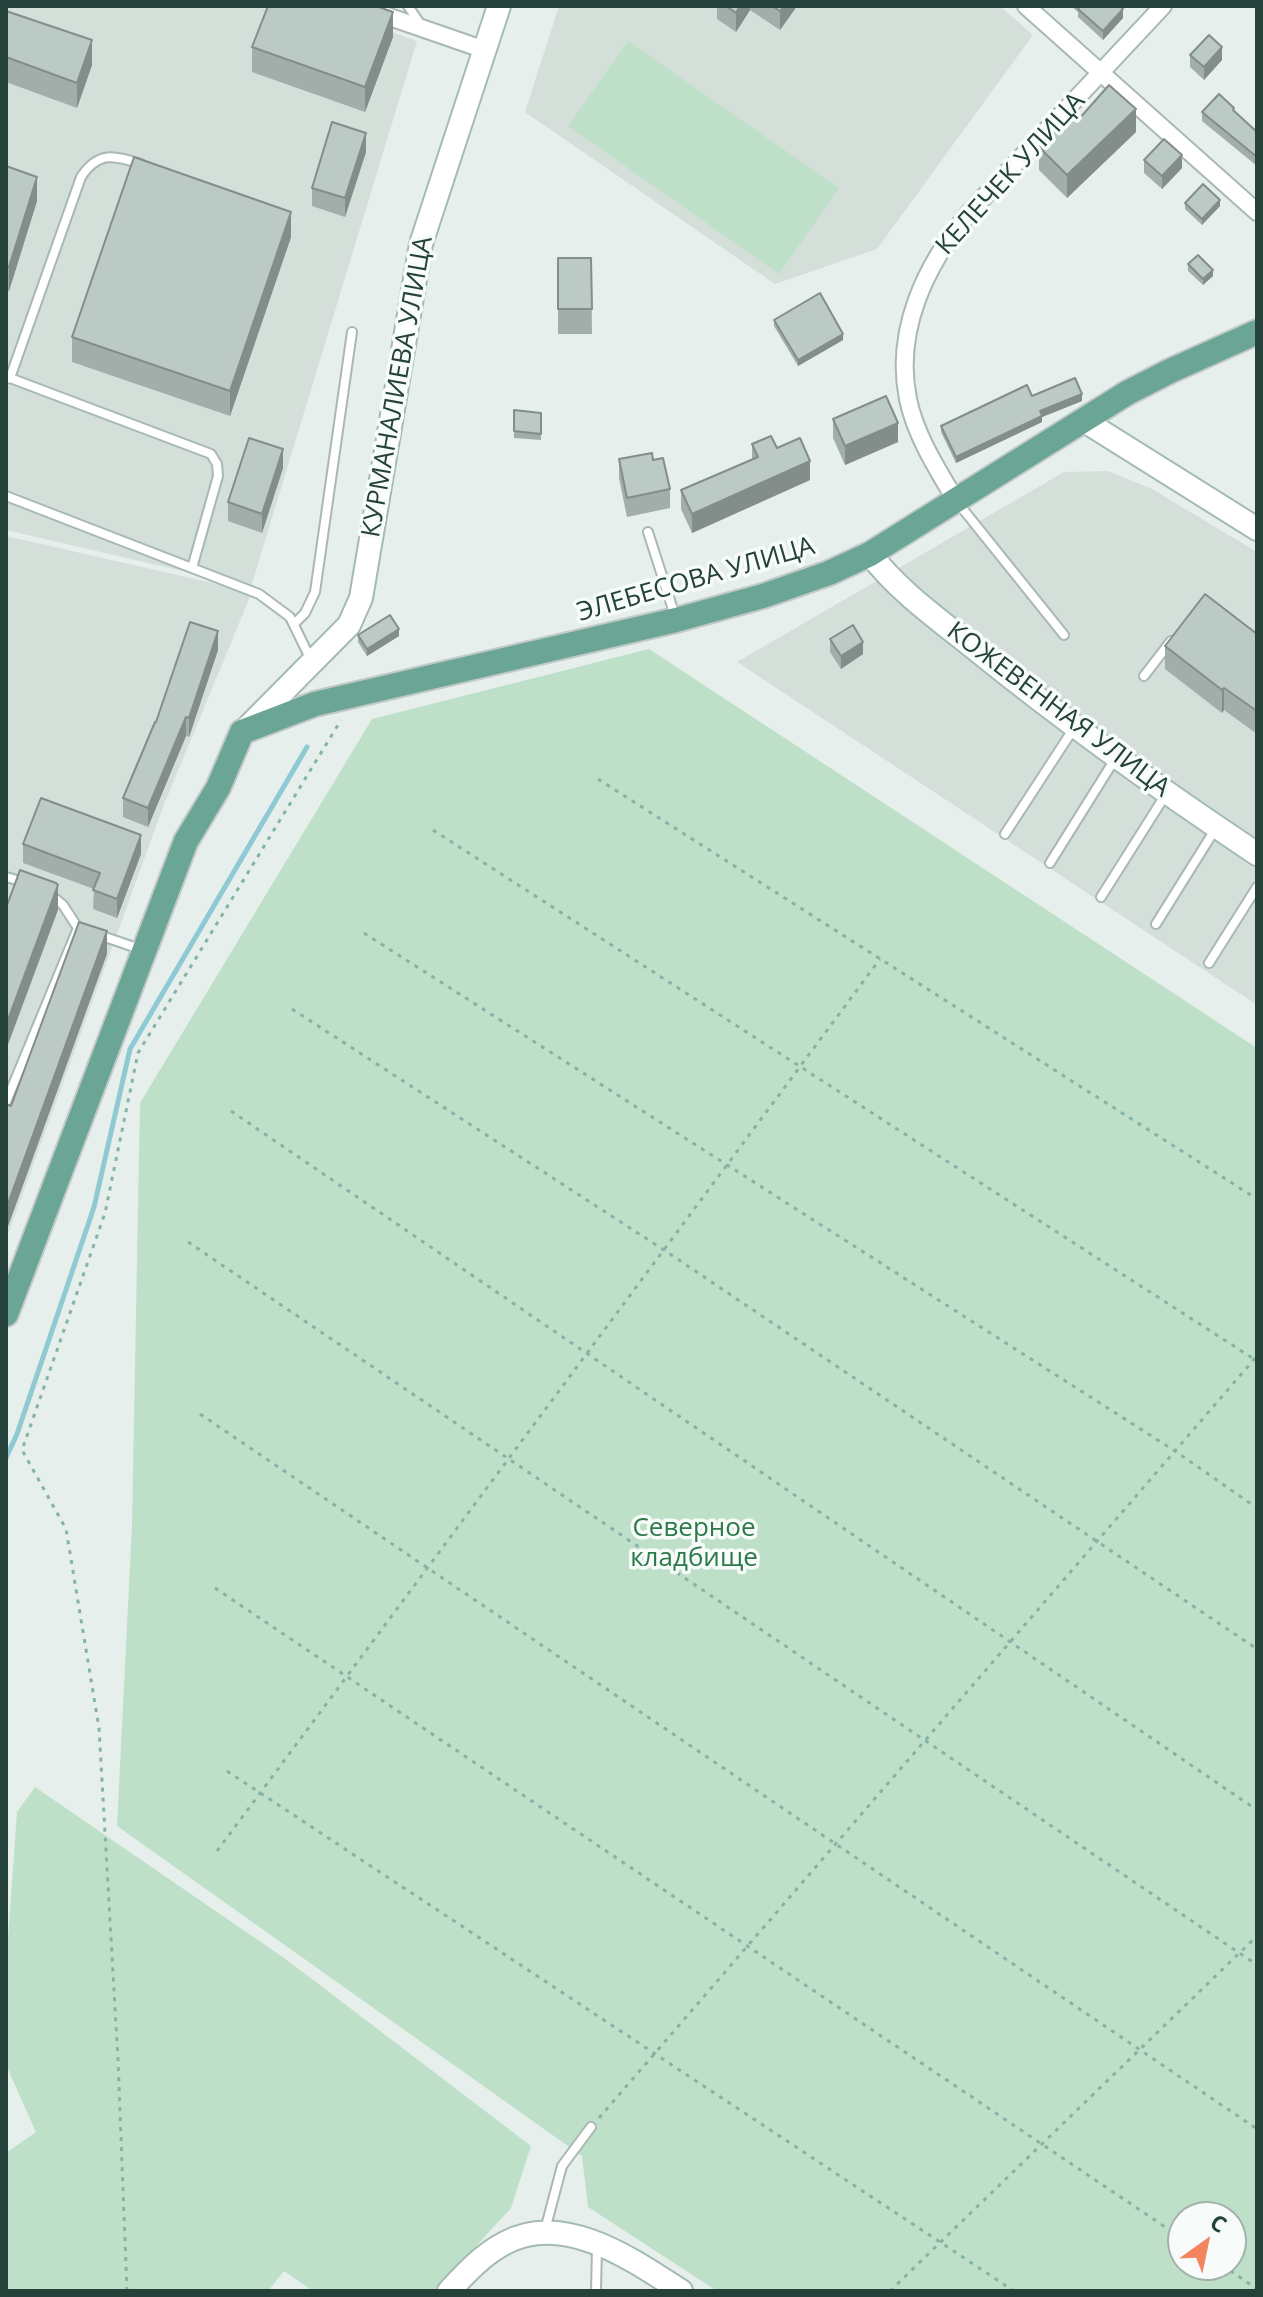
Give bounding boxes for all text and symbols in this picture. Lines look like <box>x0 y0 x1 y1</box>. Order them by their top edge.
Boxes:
street label: КЕЛЕЧЕК УЛИЦА <box>930 86 1092 262</box>
street label: КУРМАНАЛИЕВА УЛИЦА <box>356 234 440 540</box>
street label: ЭЛЕБЕСОВА УЛИЦА <box>574 531 818 629</box>
street label: КОЖЕВЕННАЯ УЛИЦА <box>940 616 1176 804</box>
park label: Северное кладбище <box>630 1513 758 1574</box>
north arrow <box>1167 2201 1247 2281</box>
text: С <box>1205 2206 1233 2239</box>

